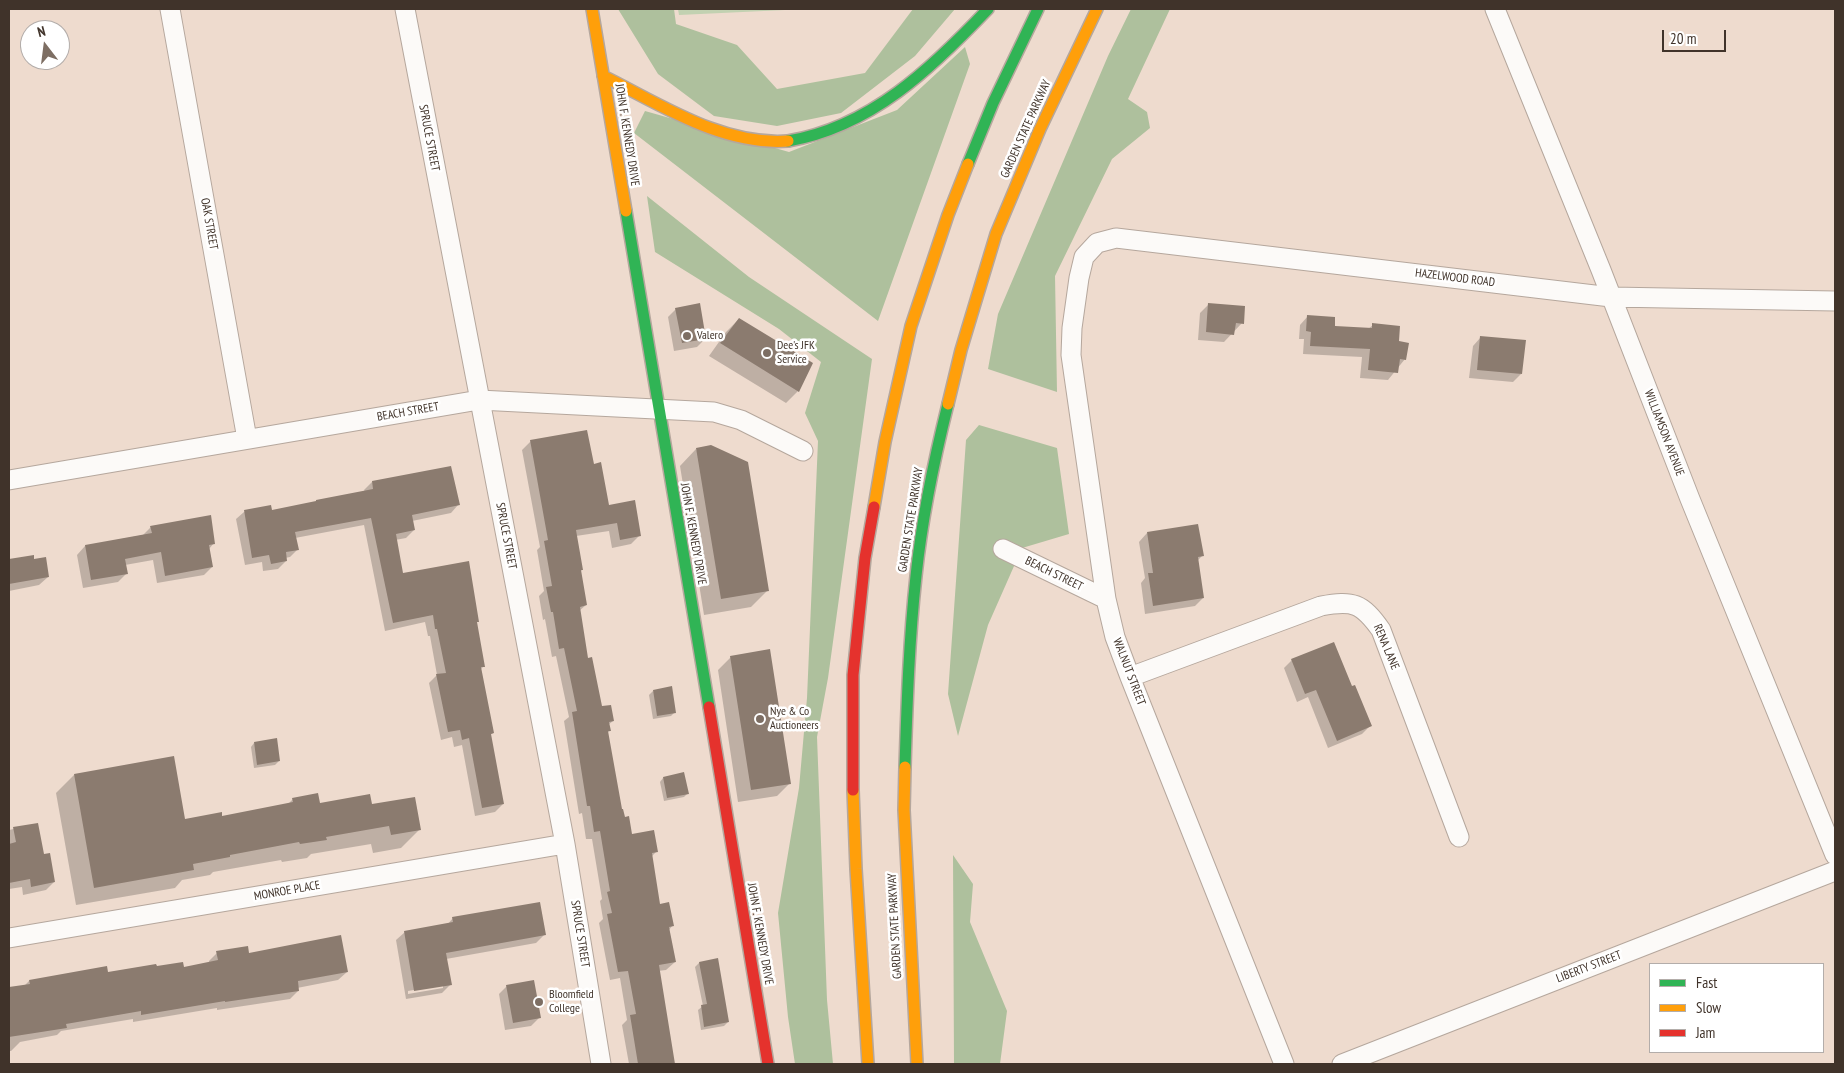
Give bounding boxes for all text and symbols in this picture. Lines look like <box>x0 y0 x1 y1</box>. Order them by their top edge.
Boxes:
north arrow <box>20 20 70 70</box>
scale bar <box>1664 20 1728 52</box>
text: N <box>35 22 47 41</box>
text: 20 m <box>1670 29 1696 48</box>
street label: GARDEN STATE PARKWAY <box>998 78 1054 180</box>
street label: JOHN F. KENNEDY DRIVE <box>612 83 642 187</box>
street label: SPRUCE STREET <box>415 103 443 173</box>
street label: OAK STREET <box>197 197 221 251</box>
street label: HAZELWOOD ROAD <box>1414 266 1496 290</box>
place label: Valero <box>697 329 723 343</box>
marker: Valero <box>681 330 693 342</box>
place label: Dee's JFK Service <box>777 339 815 367</box>
marker: Dee's JFK Service <box>761 347 773 359</box>
street label: WILLIAMSON AVENUE <box>1641 388 1687 478</box>
street label: BEACH STREET <box>376 399 440 425</box>
street label: GARDEN STATE PARKWAY <box>896 467 926 573</box>
street label: JOHN F. KENNEDY DRIVE <box>677 482 709 586</box>
street label: SPRUCE STREET <box>492 501 520 571</box>
street label: BEACH STREET <box>1023 554 1085 594</box>
street label: RENA LANE <box>1370 622 1402 672</box>
street label: WALNUT STREET <box>1110 636 1148 708</box>
place label: Nye & Co Auctioneers <box>770 705 819 733</box>
marker: Nye & Co Auctioneers <box>754 713 766 725</box>
street label: GARDEN STATE PARKWAY <box>885 873 905 979</box>
street label: MONROE PLACE <box>253 878 321 904</box>
street label: JOHN F. KENNEDY DRIVE <box>744 882 776 986</box>
street label: SPRUCE STREET <box>568 899 592 969</box>
street label: LIBERTY STREET <box>1554 948 1624 986</box>
legend <box>1649 963 1824 1053</box>
text: Fast <box>1696 973 1717 992</box>
place label: Bloomfield College <box>549 988 594 1016</box>
marker: Bloomfield College <box>533 996 545 1008</box>
text: Slow <box>1696 998 1721 1017</box>
text: Jam <box>1696 1023 1715 1042</box>

